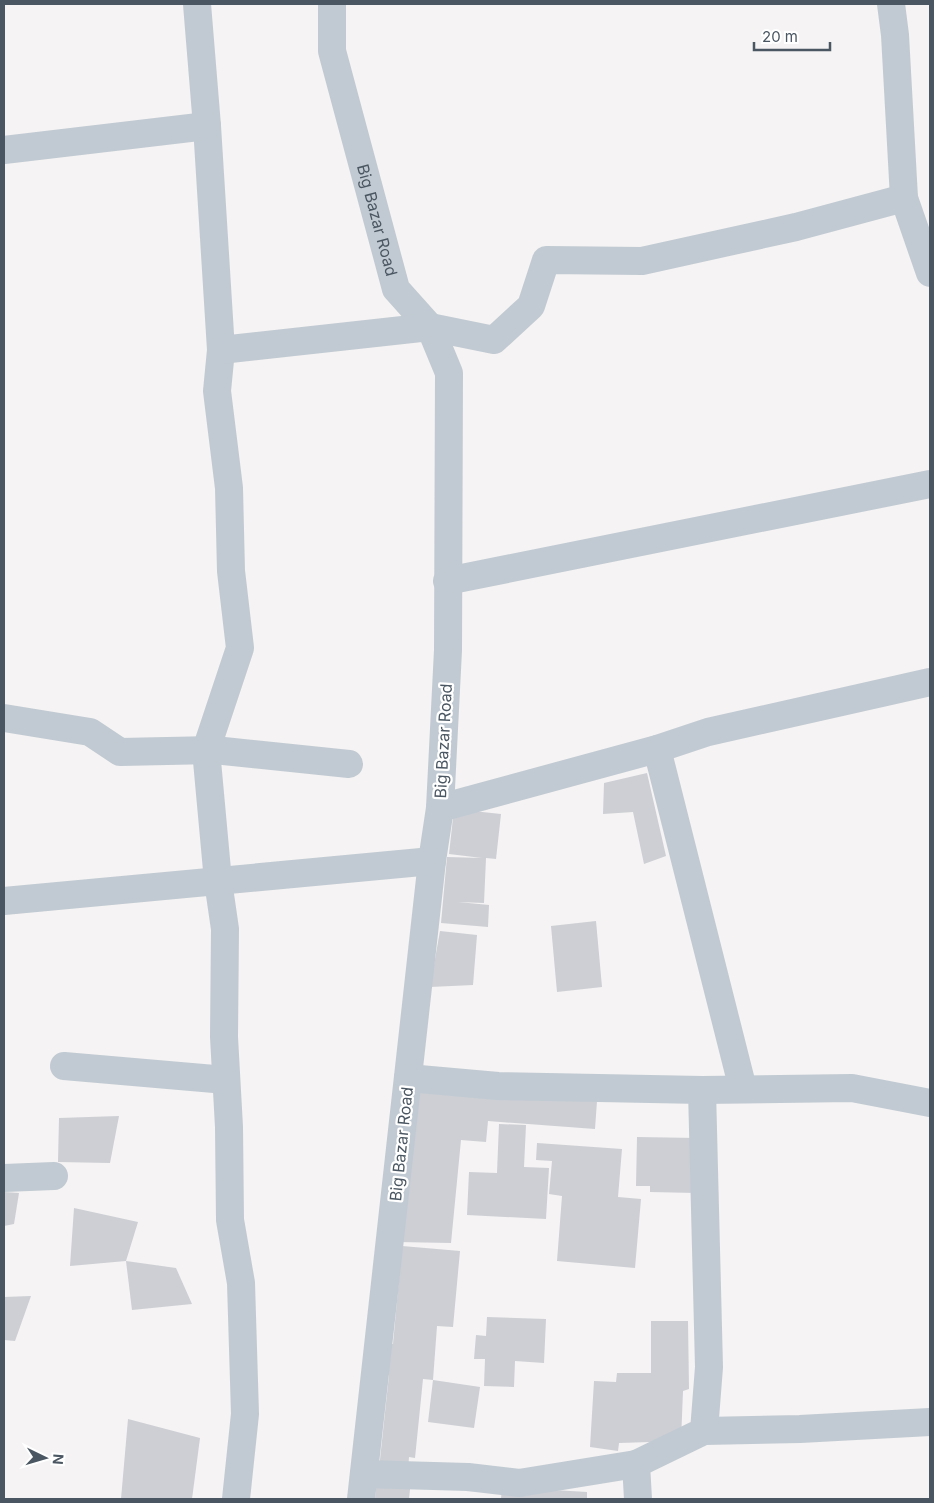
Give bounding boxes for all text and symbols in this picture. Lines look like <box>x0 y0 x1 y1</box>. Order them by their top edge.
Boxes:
scale bar <box>754 20 830 52</box>
text: 20 m <box>762 27 798 46</box>
street label: Big Bazar Road <box>353 162 402 278</box>
street label: Big Bazar Road <box>430 683 456 799</box>
street label: Big Bazar Road <box>385 1086 417 1202</box>
north arrow <box>20 1433 70 1483</box>
text: N <box>50 1453 67 1465</box>

